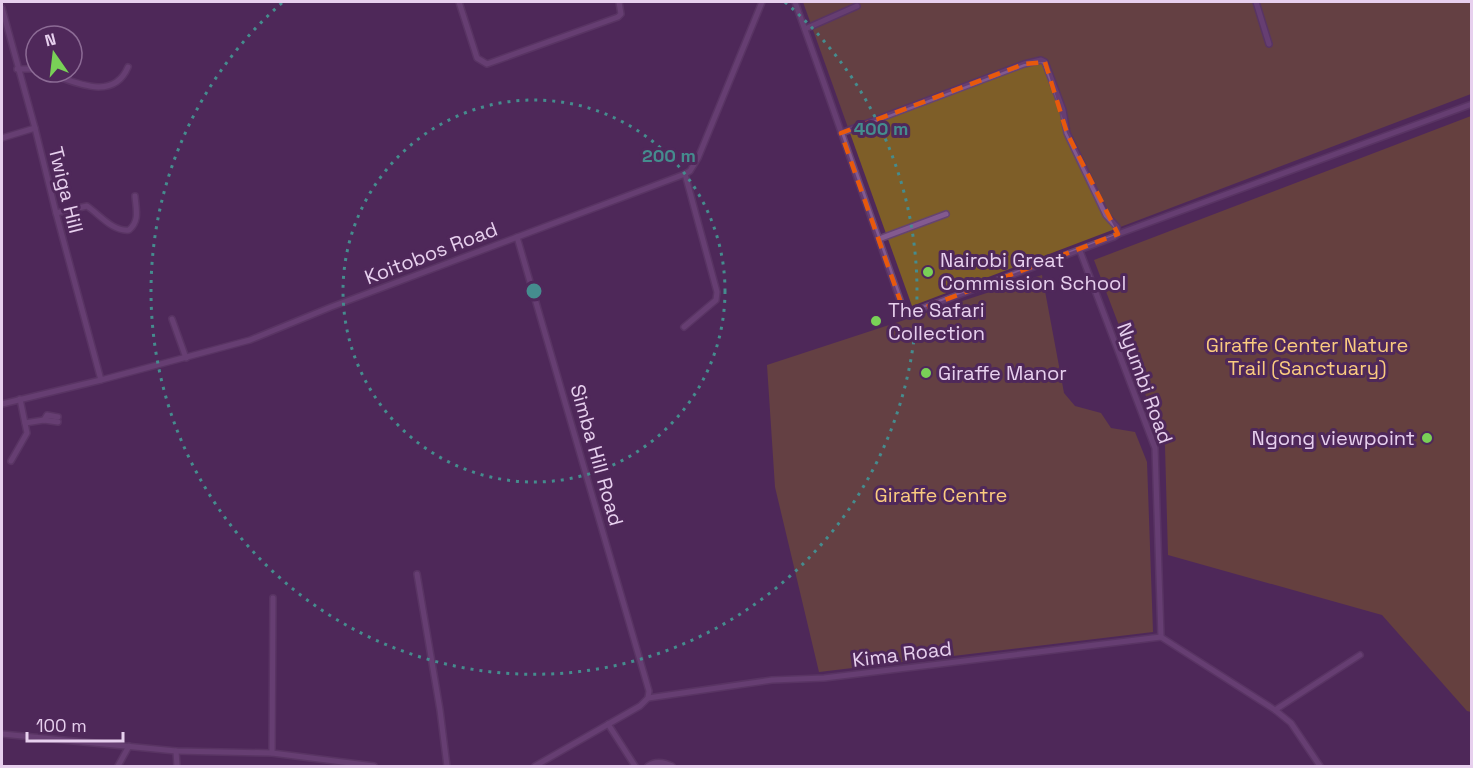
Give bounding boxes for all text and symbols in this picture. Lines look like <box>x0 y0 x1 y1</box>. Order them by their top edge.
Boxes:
north arrow <box>24 24 84 84</box>
text: N <box>43 28 58 51</box>
text: 400 m <box>854 117 908 140</box>
street label: Twiga Hill <box>43 144 89 236</box>
text: 200 m <box>642 144 696 167</box>
street label: Koitobos Road <box>361 216 501 290</box>
place label: Nairobi Great Commission School <box>940 247 1126 296</box>
marker: Nairobi Great Commission School <box>921 265 935 279</box>
centre of rings <box>524 281 544 301</box>
place label: The Safari Collection <box>888 297 985 346</box>
marker: The Safari Collection <box>869 314 883 328</box>
street label: Nyumbi Road <box>1111 319 1179 447</box>
park label: Giraffe Center Nature Trail (Sanctuary) <box>1206 332 1408 381</box>
place label: Giraffe Manor <box>938 360 1067 386</box>
marker: Giraffe Manor <box>919 366 933 380</box>
street label: Simba Hill Road <box>564 381 630 529</box>
place label: Ngong viewpoint <box>1252 425 1415 451</box>
marker: Ngong viewpoint <box>1420 431 1434 445</box>
park label: Giraffe Centre <box>875 482 1007 508</box>
street label: Kima Road <box>851 635 953 673</box>
scale bar <box>27 705 123 743</box>
text: 100 m <box>36 714 87 737</box>

